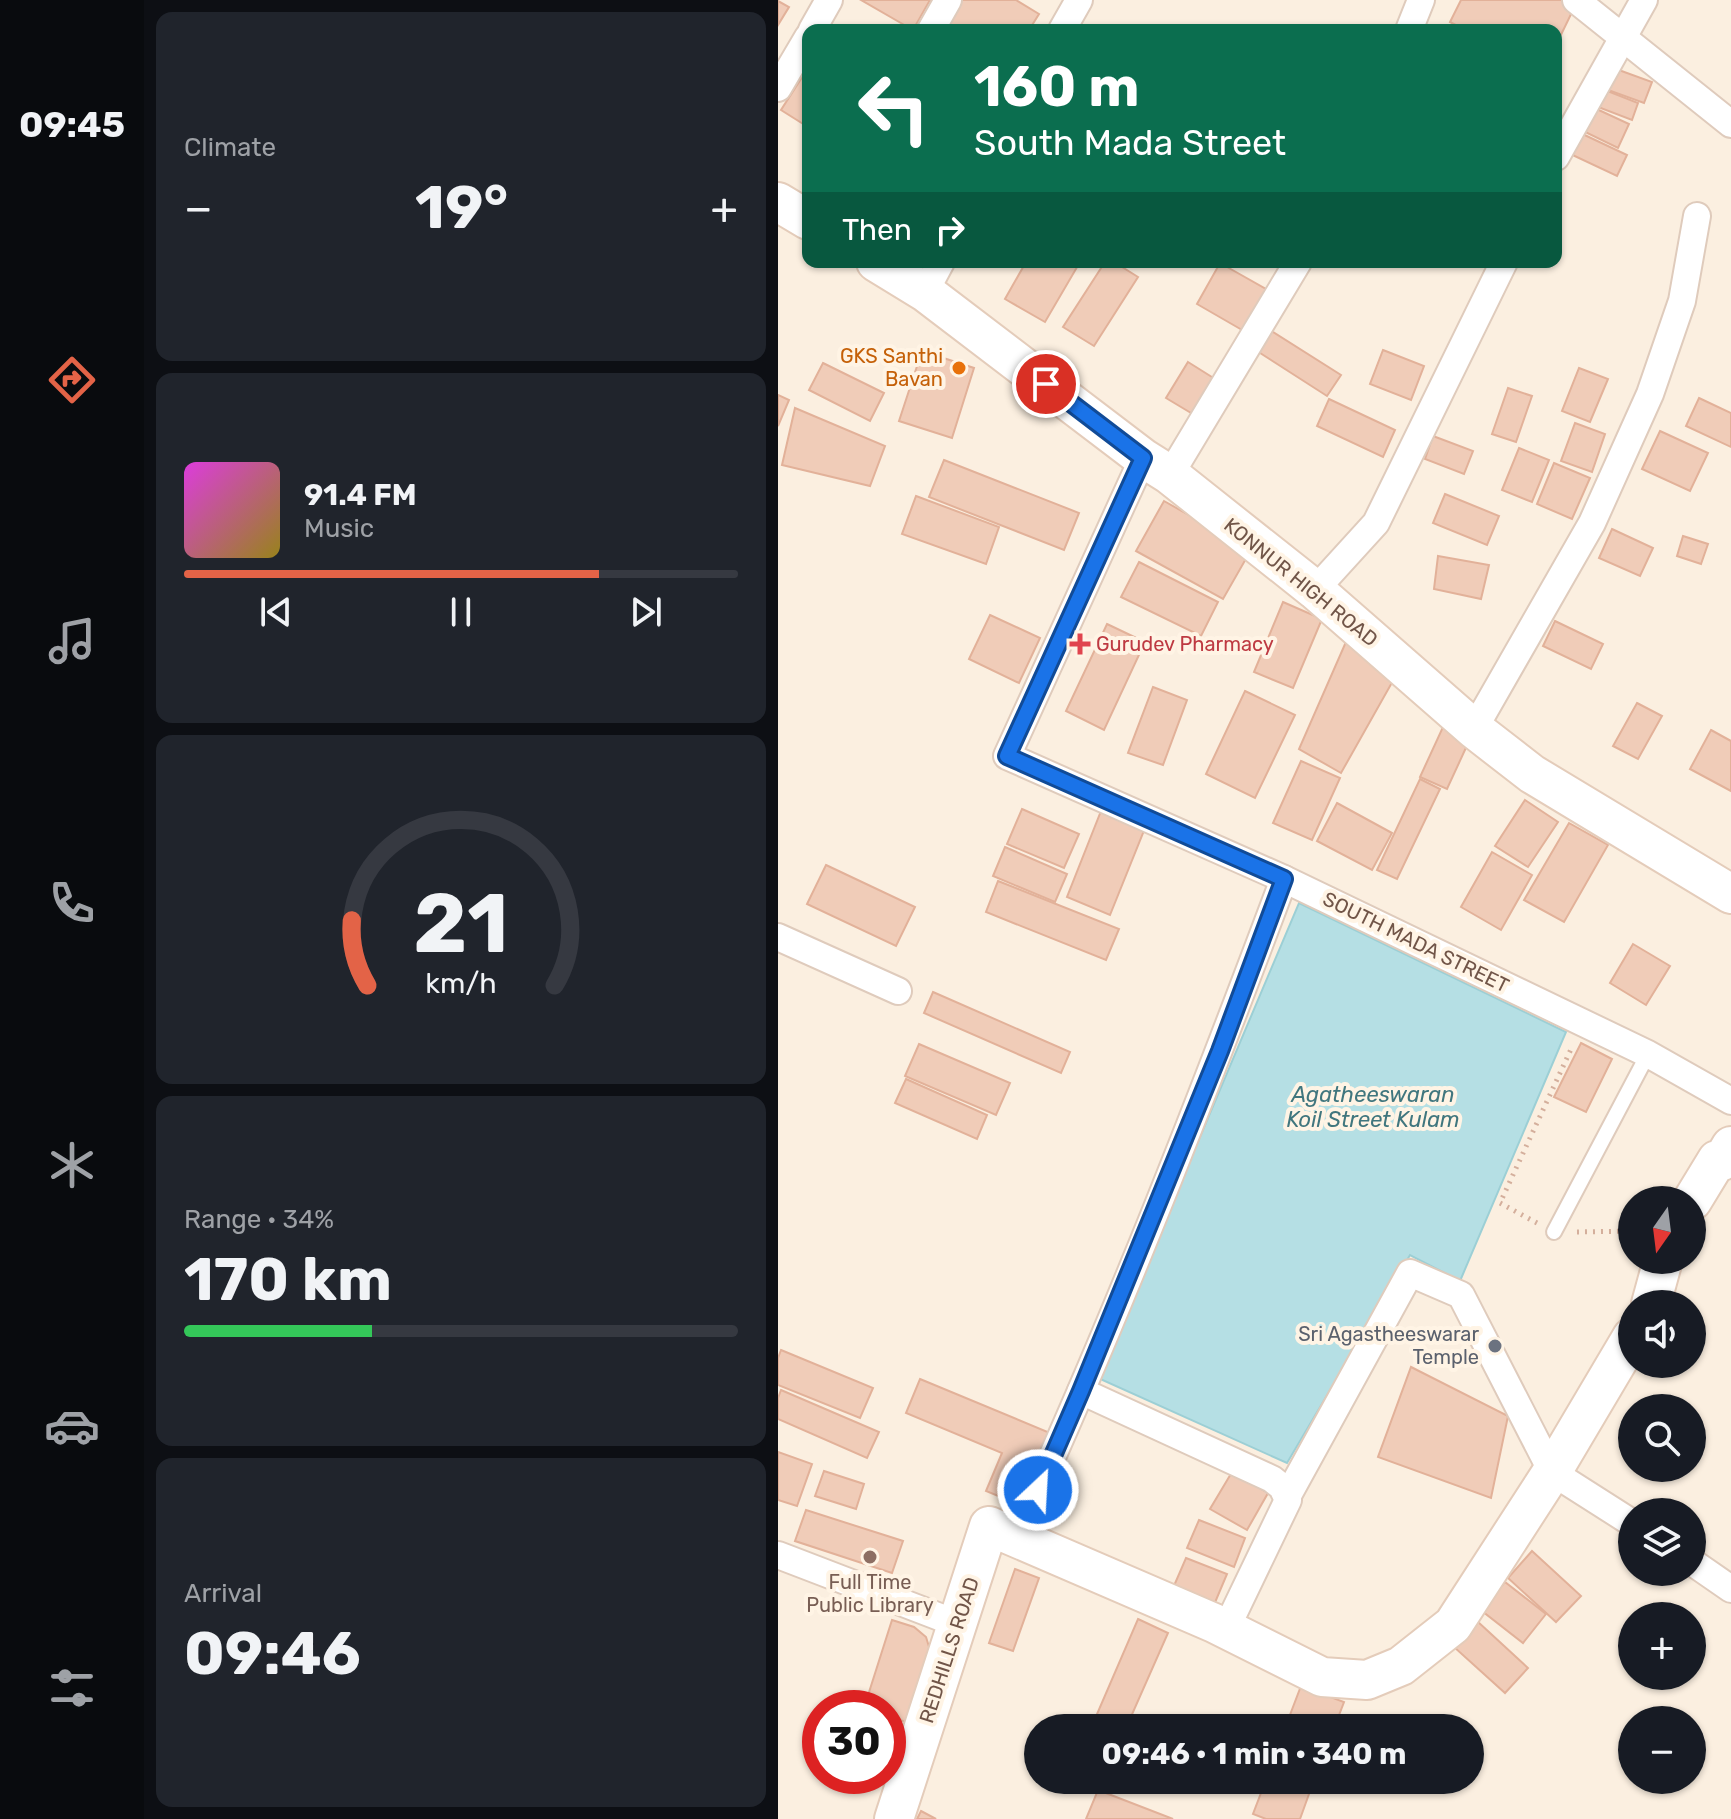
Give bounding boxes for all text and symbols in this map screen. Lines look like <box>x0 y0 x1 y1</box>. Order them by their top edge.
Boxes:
text: 160 m <box>974 54 1140 120</box>
icon: left <box>842 56 946 160</box>
text: 09:45 <box>19 103 125 146</box>
text: South Mada Street <box>974 121 1286 164</box>
text: Climate <box>184 132 276 163</box>
text: 19° <box>415 172 508 243</box>
text: − <box>184 182 213 234</box>
text: + <box>711 182 738 234</box>
icon: right <box>928 208 972 252</box>
text: Then <box>842 212 912 248</box>
place label: GKS Santhi Bavan <box>840 344 943 391</box>
pin <box>1012 350 1080 418</box>
icon: directions <box>44 352 100 408</box>
marker: GKS Santhi Bavan <box>950 359 968 377</box>
icon: arrive <box>1024 362 1068 406</box>
text: 91.4 FM <box>304 477 417 513</box>
text: Music <box>304 513 374 544</box>
street label: KONNUR HIGH ROAD <box>1219 513 1383 651</box>
icon: previous <box>254 590 298 634</box>
icon: pause <box>439 590 483 634</box>
icon: next <box>624 590 668 634</box>
icon: music <box>44 613 100 669</box>
place label: Gurudev Pharmacy <box>1096 632 1274 656</box>
marker: Gurudev Pharmacy <box>1071 635 1089 653</box>
text: 21 <box>413 873 509 972</box>
icon: phone <box>44 875 100 931</box>
street label: SOUTH MADA STREET <box>1319 886 1513 998</box>
text: km/h <box>425 966 497 1000</box>
water label: Agatheeswaran Koil Street Kulam <box>1286 1081 1460 1133</box>
icon: climate <box>44 1137 100 1193</box>
north arrow <box>1618 1186 1706 1274</box>
map controls <box>1618 1186 1706 1794</box>
text: Range · 34% <box>184 1204 334 1235</box>
text: 170 km <box>184 1244 392 1315</box>
button: sound <box>1618 1290 1706 1378</box>
place label: Sri Agastheeswarar Temple <box>1298 1322 1479 1369</box>
marker: Sri Agastheeswarar Temple <box>1486 1337 1504 1355</box>
button: search <box>1618 1394 1706 1482</box>
icon: car <box>44 1398 100 1454</box>
position arrow <box>996 1448 1080 1532</box>
button: layers <box>1618 1498 1706 1586</box>
marker: Full Time Public Library <box>861 1548 879 1566</box>
place label: Full Time Public Library <box>806 1570 934 1617</box>
street label: REDHILLS ROAD <box>914 1574 984 1726</box>
text: Arrival <box>184 1578 262 1609</box>
button: + <box>1618 1602 1706 1690</box>
text: 09:46 <box>184 1618 361 1689</box>
icon: filters <box>44 1660 100 1716</box>
speed limit sign: 30 <box>802 1690 906 1794</box>
button: − <box>1618 1706 1706 1794</box>
text: 09:46 · 1 min · 340 m <box>1102 1736 1406 1772</box>

